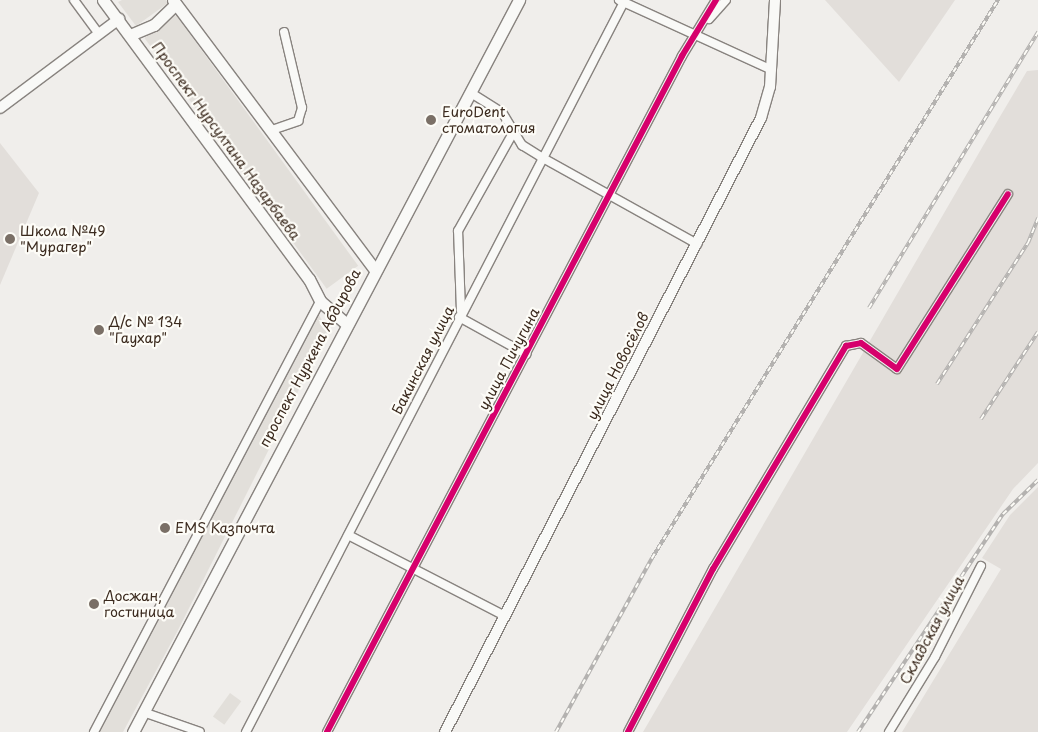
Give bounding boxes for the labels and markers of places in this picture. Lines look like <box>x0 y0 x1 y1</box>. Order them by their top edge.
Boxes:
place label: EuroDent стоматология <box>442 104 536 136</box>
marker: EuroDent стоматология <box>424 113 438 127</box>
place label: Школа №49 "Мурагер" <box>20 223 106 256</box>
marker: Школа №49 "Мурагер" <box>4 233 16 245</box>
place label: Д/с № 134 "Гаухар" <box>109 314 183 347</box>
marker: Д/с № 134 "Гаухар" <box>93 324 105 336</box>
place label: EMS Казпочта <box>175 520 275 536</box>
marker: EMS Казпочта <box>159 522 171 534</box>
place label: Досжан, гостиница <box>104 588 174 620</box>
marker: Досжан, гостиница <box>88 598 100 610</box>

